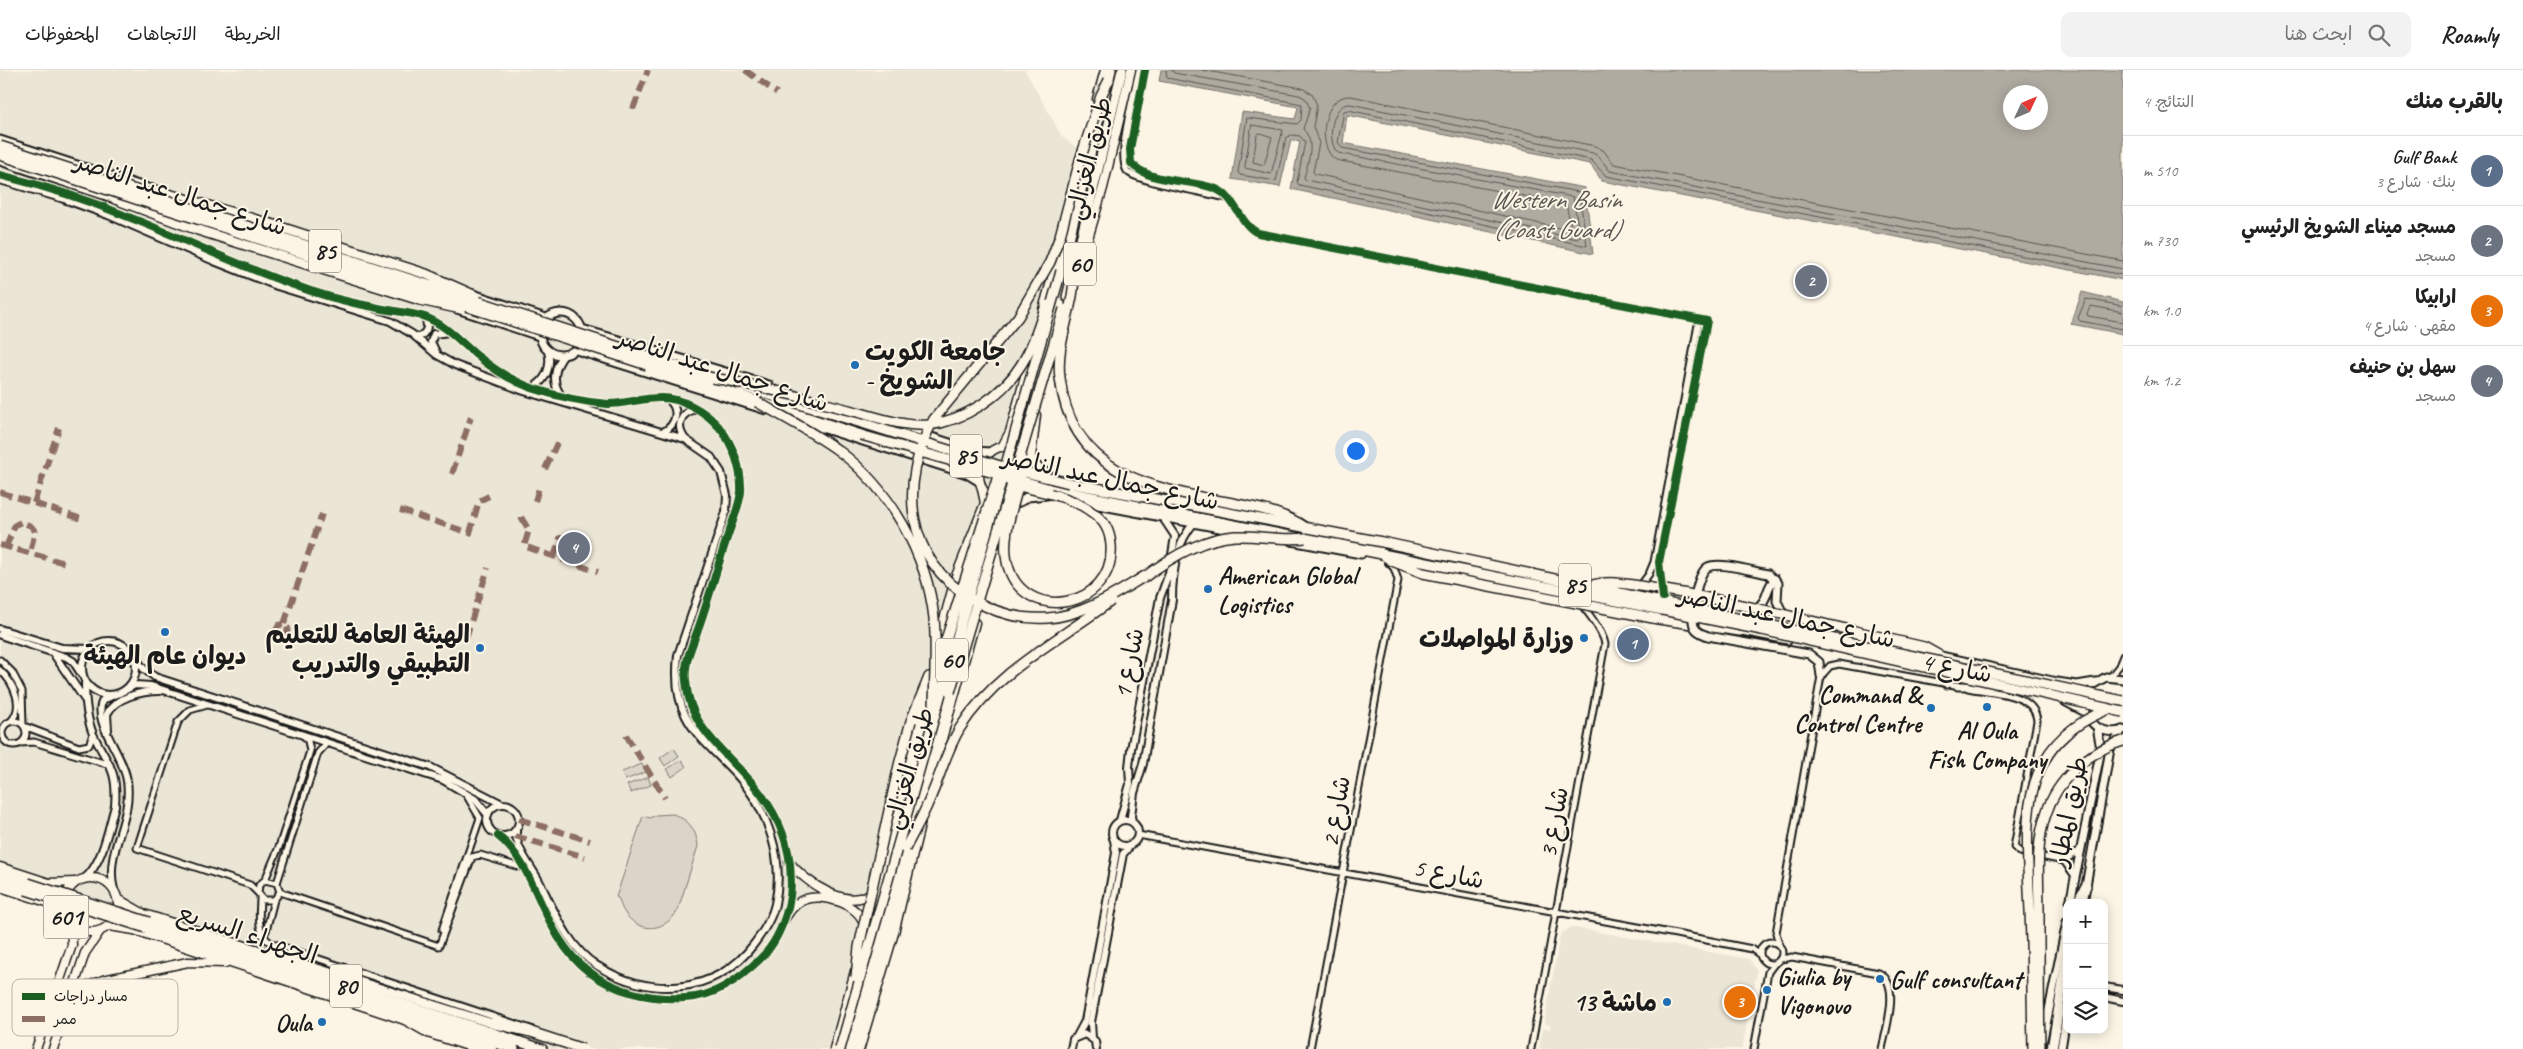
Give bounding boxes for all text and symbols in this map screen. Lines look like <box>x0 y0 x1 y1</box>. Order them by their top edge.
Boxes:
search box <box>2061 12 2411 57</box>
text: Roamly <box>2441 20 2498 50</box>
icon: search <box>2365 21 2393 49</box>
text: ابحث هنا <box>2284 22 2353 46</box>
text: المحفوظات <box>25 23 99 45</box>
text: الاتجاهات <box>127 23 197 45</box>
text: الخريطة <box>225 23 281 45</box>
north arrow <box>2003 85 2048 130</box>
text: بالقرب منك <box>2406 88 2503 114</box>
text: النتائج: 4 <box>2143 92 2194 112</box>
street label: طريق الغزالي <box>1058 93 1125 224</box>
street label: شارع جمال عبد الناصر <box>69 144 291 244</box>
text: Gulf Bank <box>2392 145 2456 169</box>
text: 510 m <box>2143 161 2177 181</box>
text: 1 <box>2483 161 2491 181</box>
text: بنك · شارع 3 <box>2376 172 2456 192</box>
water label: Western Basin (Coast Guard) <box>1491 183 1625 246</box>
text: مسجد ميناء الشويخ الرئيسي <box>2241 215 2456 239</box>
road number: 85 <box>309 230 341 272</box>
text: 730 m <box>2143 231 2177 251</box>
text: 2 <box>2483 231 2491 251</box>
road number: 60 <box>1064 242 1096 285</box>
text: مسجد <box>2415 246 2456 266</box>
pin: 2 <box>1795 262 1827 300</box>
text: ارابيكا <box>2415 285 2456 309</box>
text: 1.0 km <box>2143 301 2180 321</box>
text: 3 <box>2483 301 2491 321</box>
text: مقهى · شارع 4 <box>2363 316 2456 336</box>
street label: شارع جمال عبد الناصر <box>611 320 833 420</box>
place label: جامعة الكويت - الشويخ <box>865 336 1006 397</box>
text: سهل بن حنيف <box>2350 355 2456 379</box>
marker: جامعة الكويت - الشويخ <box>849 359 861 371</box>
text: 1.2 km <box>2143 371 2180 391</box>
text: 4 <box>2483 371 2491 391</box>
text: مسجد <box>2415 386 2456 406</box>
road number: 85 <box>950 434 982 478</box>
your location <box>1343 438 1369 464</box>
street label: شارع جمال عبد الناصر <box>997 440 1222 519</box>
pin: 4 <box>558 529 590 567</box>
place label: American Global Logistics <box>1218 560 1361 621</box>
road number: 85 <box>1559 564 1591 606</box>
street label: شارع جمال عبد الناصر <box>1673 578 1898 657</box>
marker: American Global Logistics <box>1202 583 1214 595</box>
place label: الهيئة العامة للتعليم التطبيقي والتدريب <box>265 619 470 686</box>
place label: وزارة المواصلات <box>1419 623 1574 655</box>
street label: شارع 1 <box>1106 625 1152 701</box>
pin: 1 <box>1617 625 1649 663</box>
marker: ديوان عام الهيئة <box>159 626 171 638</box>
marker: وزارة المواصلات <box>1578 632 1590 644</box>
road number: 60 <box>936 638 968 682</box>
place label: ديوان عام الهيئة <box>84 640 246 674</box>
marker: الهيئة العامة للتعليم التطبيقي والتدريب <box>474 642 486 654</box>
street label: شارع 4 <box>1919 645 1995 691</box>
place label: Command & Control Centre <box>1794 679 1924 740</box>
marker: Al Oula Fish Company <box>1981 701 1993 713</box>
marker: Command & Control Centre <box>1925 702 1937 714</box>
street label: طريق الغزالي <box>876 704 946 834</box>
place label: Al Oula Fish Company <box>1928 715 2049 776</box>
street label: طريق المطار <box>2042 754 2095 871</box>
street label: شارع 2 <box>1314 773 1359 849</box>
street label: شارع 3 <box>1532 784 1577 860</box>
street label: شارع 5 <box>1411 851 1487 897</box>
road number: 601 <box>44 896 88 939</box>
street label: الجهراء السريع <box>173 896 322 973</box>
map controls <box>2063 899 2108 1034</box>
button: + <box>2063 899 2108 944</box>
button: − <box>2063 944 2108 989</box>
place label: Giulia by Vigonovo <box>1777 961 1852 1022</box>
road number: 80 <box>330 964 362 1008</box>
place label: Gulf consultant <box>1890 964 2025 996</box>
marker: Gulf consultant <box>1874 973 1886 985</box>
legend <box>12 979 178 1036</box>
pin: 3 <box>1724 983 1756 1021</box>
marker: Giulia by Vigonovo <box>1761 984 1773 996</box>
place label: ماشة 13 <box>1573 987 1657 1019</box>
text: مسار دراجات <box>54 988 128 1005</box>
button: layers <box>2063 989 2108 1034</box>
marker: ماشة 13 <box>1661 996 1673 1008</box>
place label: Oula <box>275 1007 314 1039</box>
text: ممر <box>53 1011 77 1028</box>
marker: Oula <box>316 1016 328 1028</box>

